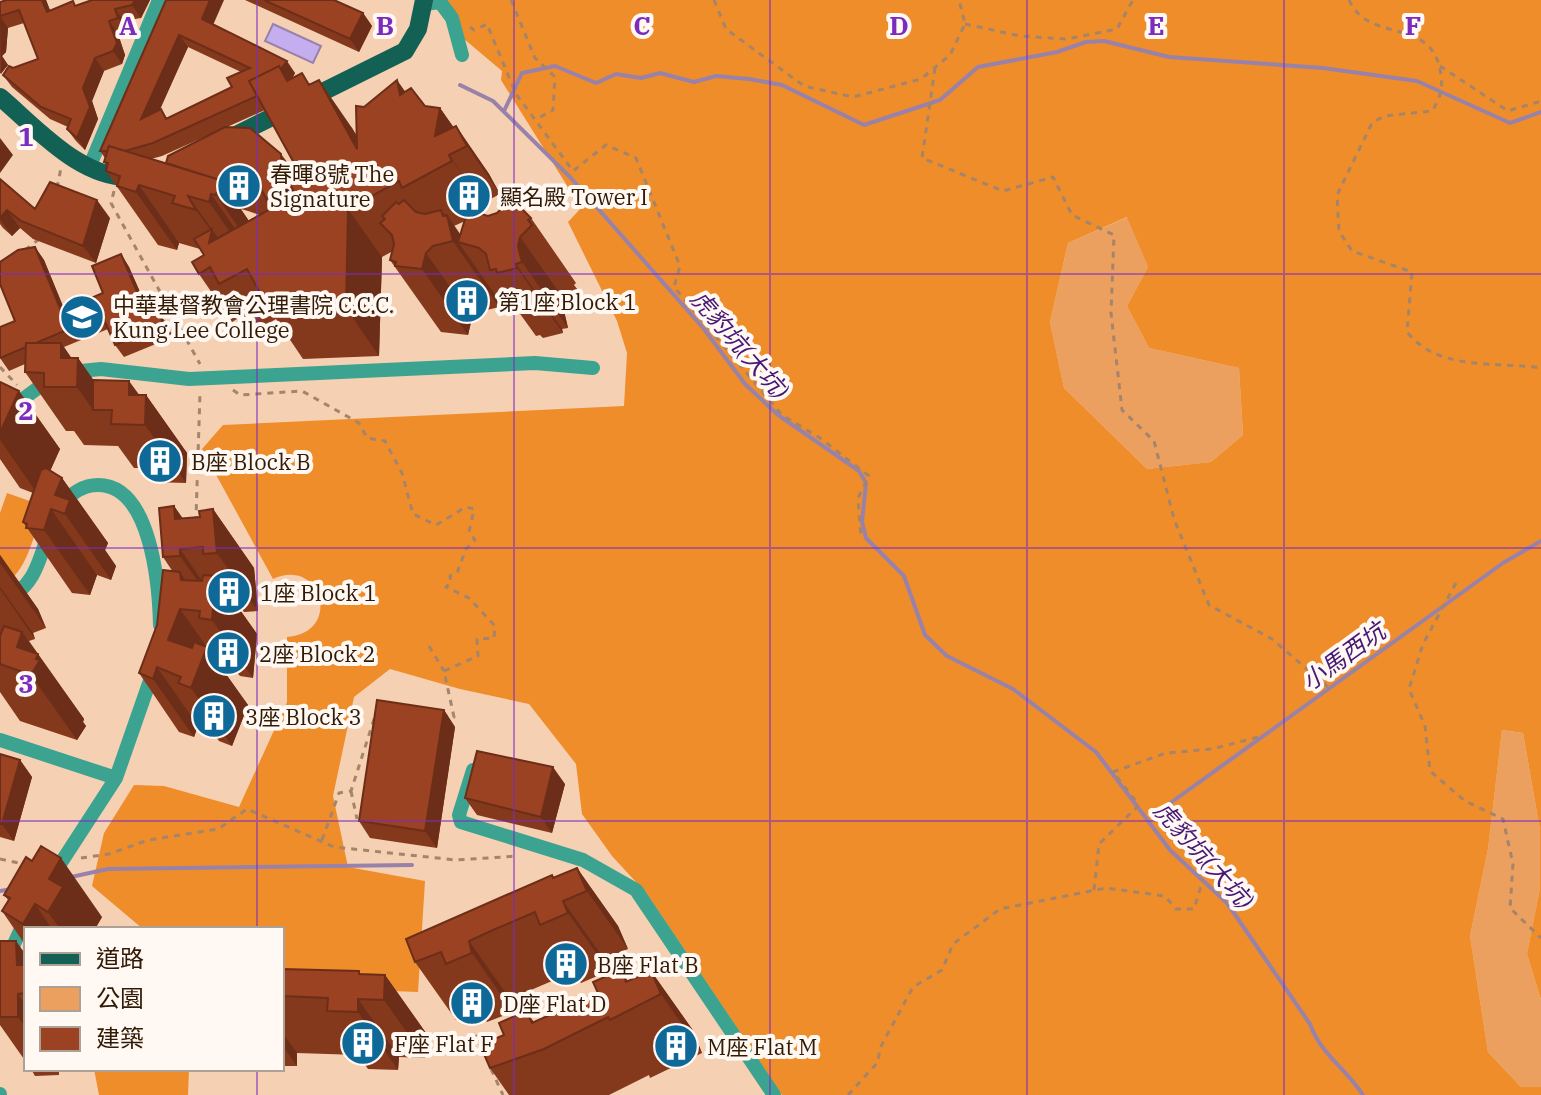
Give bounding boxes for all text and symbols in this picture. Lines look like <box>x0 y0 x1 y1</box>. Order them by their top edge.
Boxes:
text: A <box>119 8 137 42</box>
text: B <box>376 8 394 42</box>
text: C <box>633 8 651 42</box>
text: D <box>889 8 909 42</box>
text: E <box>1147 8 1165 42</box>
text: F <box>1405 8 1421 42</box>
text: 1 <box>18 119 34 153</box>
place label: 春暉8號 The Signature <box>270 159 394 213</box>
building icon: 春暉8號 The Signature <box>215 162 263 210</box>
building icon: 顯名殿 Tower I <box>445 172 493 220</box>
place label: 顯名殿 Tower I <box>500 182 648 211</box>
building icon: 第1座 Block 1 <box>443 277 491 325</box>
water label: 虎豹坑(大坑) <box>684 283 796 405</box>
place label: 第1座 Block 1 <box>498 287 637 316</box>
place label: 中華基督教會公理書院 C.C.C. Kung Lee College <box>113 290 394 344</box>
school or university icon: 中華基督教會公理書院 C.C.C. Kung Lee College <box>58 293 106 341</box>
text: 2 <box>18 393 34 427</box>
building icon: B座 Block B <box>136 437 184 485</box>
place label: B座 Block B <box>191 447 311 476</box>
building icon: 1座 Block 1 <box>205 568 253 616</box>
place label: 1座 Block 1 <box>260 578 377 607</box>
water label: 小馬西坑 <box>1295 613 1394 697</box>
building icon: 2座 Block 2 <box>204 629 252 677</box>
place label: 2座 Block 2 <box>259 639 376 668</box>
text: 3 <box>18 666 34 700</box>
building icon: 3座 Block 3 <box>190 692 238 740</box>
place label: 3座 Block 3 <box>245 702 362 731</box>
water label: 虎豹坑(大坑) <box>1147 794 1261 916</box>
legend <box>24 927 284 1071</box>
building icon: B座 Flat B <box>542 940 590 988</box>
text: 道路 <box>96 942 144 974</box>
place label: B座 Flat B <box>597 950 699 979</box>
building icon: D座 Flat D <box>448 979 496 1027</box>
text: 公園 <box>96 982 144 1014</box>
place label: D座 Flat D <box>503 989 606 1018</box>
building icon: F座 Flat F <box>339 1019 387 1067</box>
text: 建築 <box>96 1022 144 1054</box>
building icon: M座 Flat M <box>652 1022 700 1070</box>
place label: F座 Flat F <box>394 1029 494 1058</box>
place label: M座 Flat M <box>707 1032 818 1061</box>

